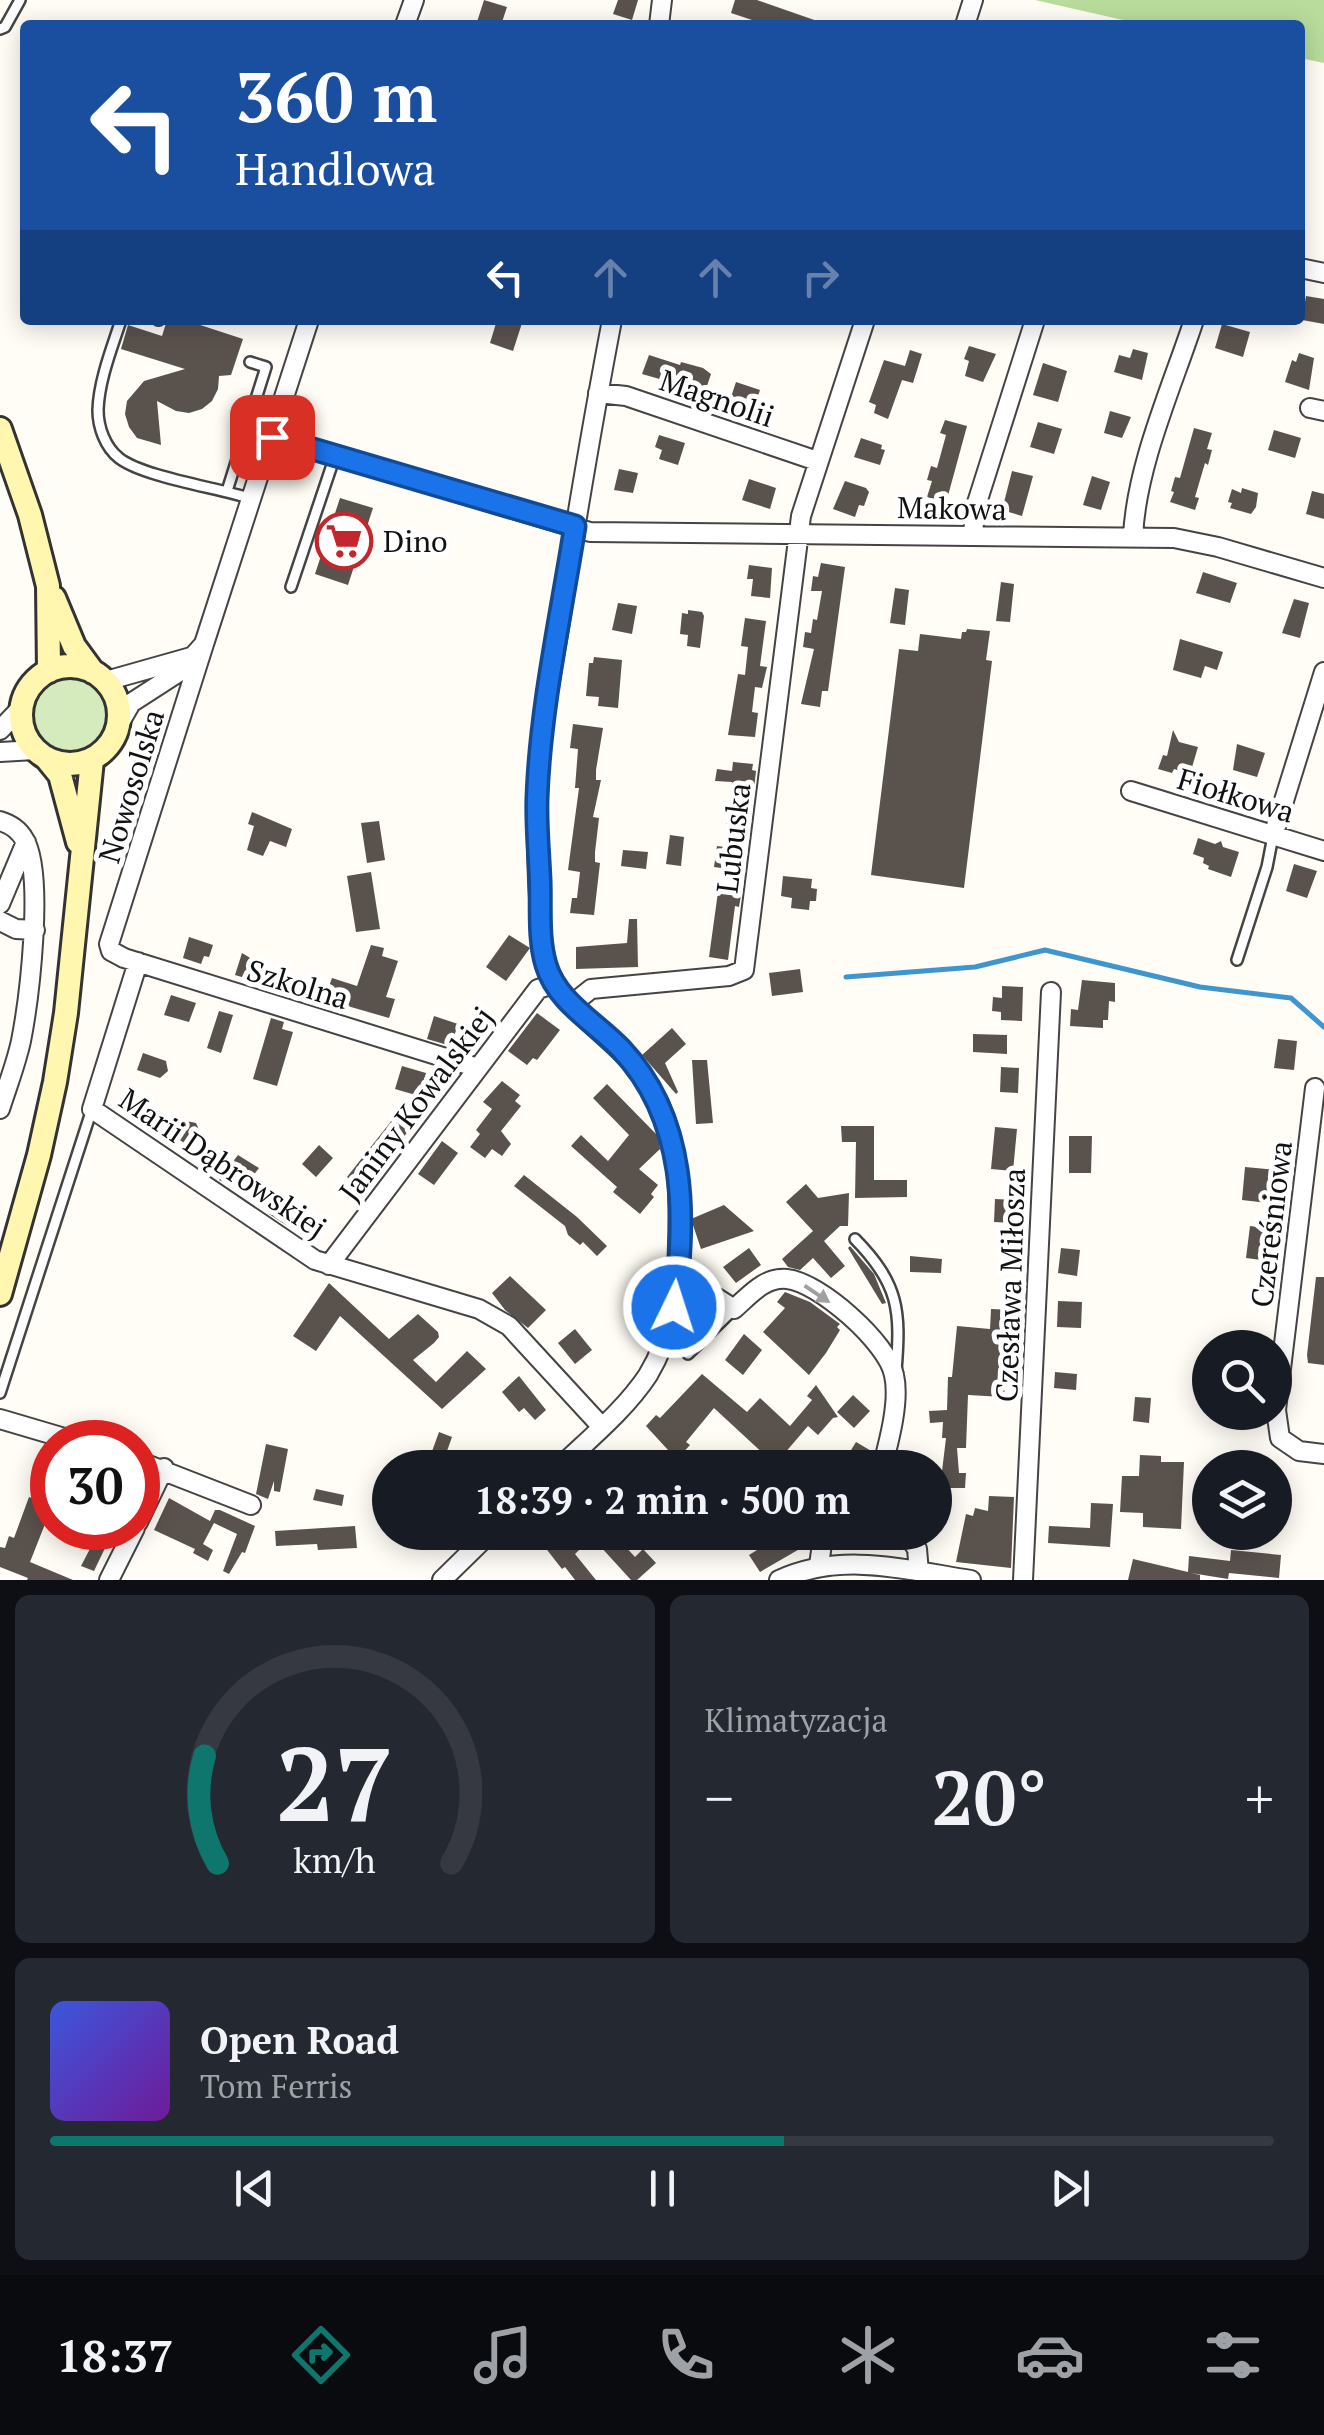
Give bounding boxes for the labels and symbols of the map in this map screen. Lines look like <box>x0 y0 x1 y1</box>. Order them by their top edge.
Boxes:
street label: Magnolii <box>654 360 780 436</box>
pin <box>230 395 315 480</box>
street label: Makowa <box>897 487 1007 529</box>
supermarket icon: Dino <box>314 511 374 571</box>
place label: Dino <box>383 521 448 561</box>
street label: Nowosolska <box>89 704 173 868</box>
street label: Fiołkowa <box>1173 758 1299 832</box>
street label: Lubuska <box>706 781 760 895</box>
street label: Szkolna <box>242 950 354 1018</box>
street label: Janiny Kowalskiej <box>330 999 502 1209</box>
street label: Marii Dąbrowskiej <box>112 1079 334 1247</box>
street label: Czereśniowa <box>1241 1138 1301 1310</box>
street label: Czesława Miłosza <box>986 1167 1034 1403</box>
position arrow <box>622 1255 726 1359</box>
one-way arrow <box>804 1284 831 1303</box>
speed limit sign: 30 <box>30 1420 160 1550</box>

